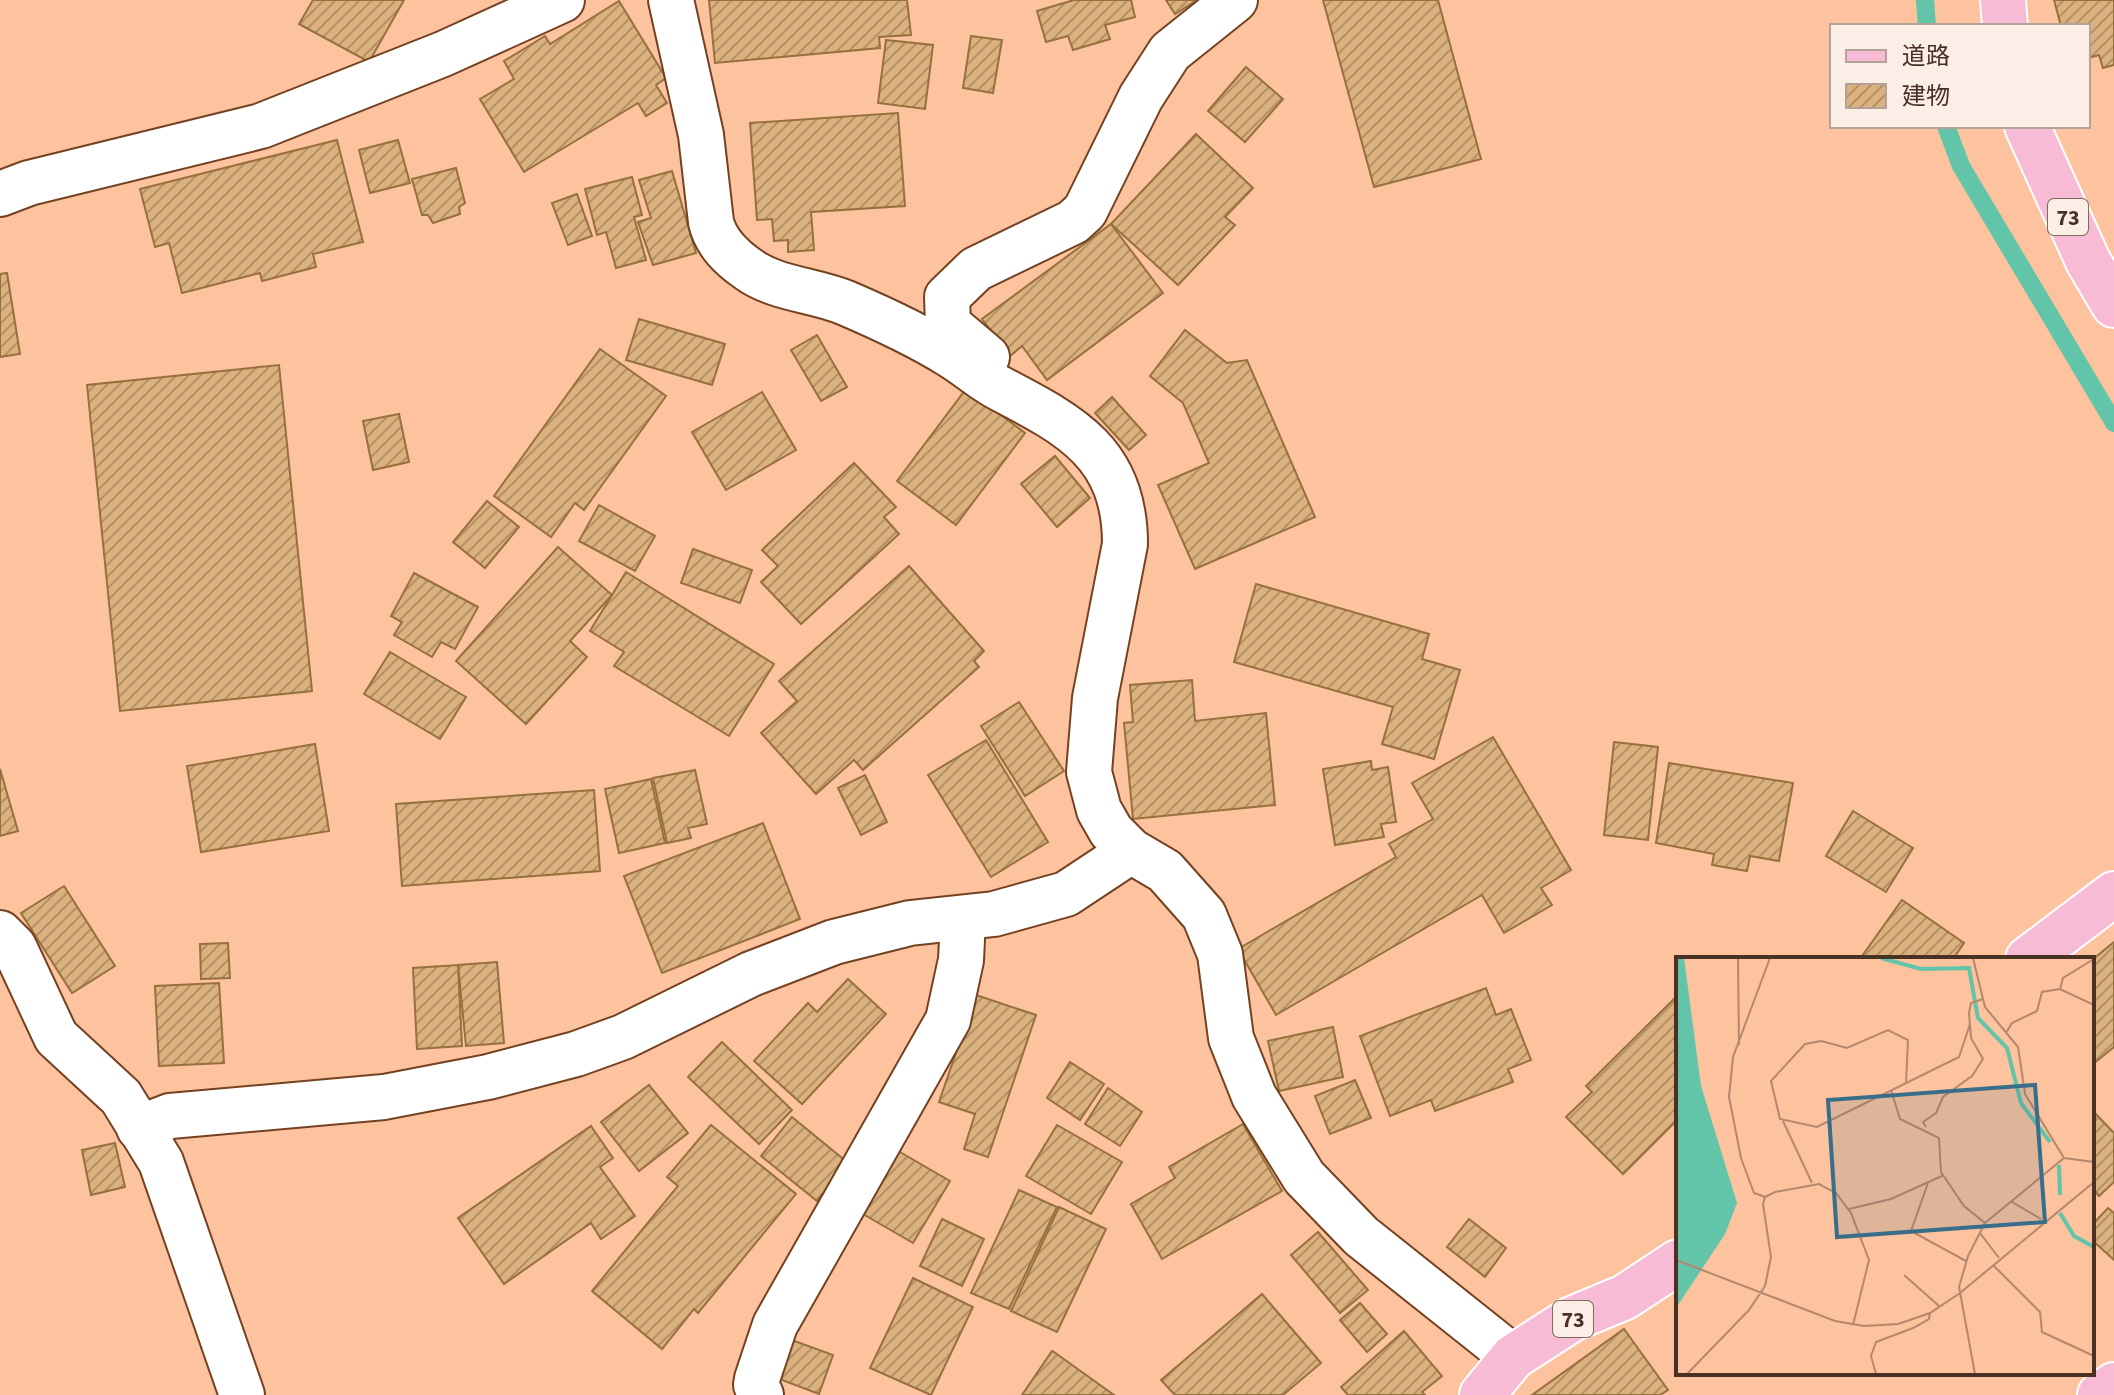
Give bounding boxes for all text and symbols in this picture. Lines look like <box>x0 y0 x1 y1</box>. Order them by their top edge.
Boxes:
legend <box>1830 24 2090 128</box>
text: 道路 <box>1902 39 1950 74</box>
text: 建物 <box>1902 79 1950 114</box>
road number: 73 <box>2048 199 2088 235</box>
inset map <box>1676 957 2094 1375</box>
road number: 73 <box>1553 1301 1593 1337</box>

